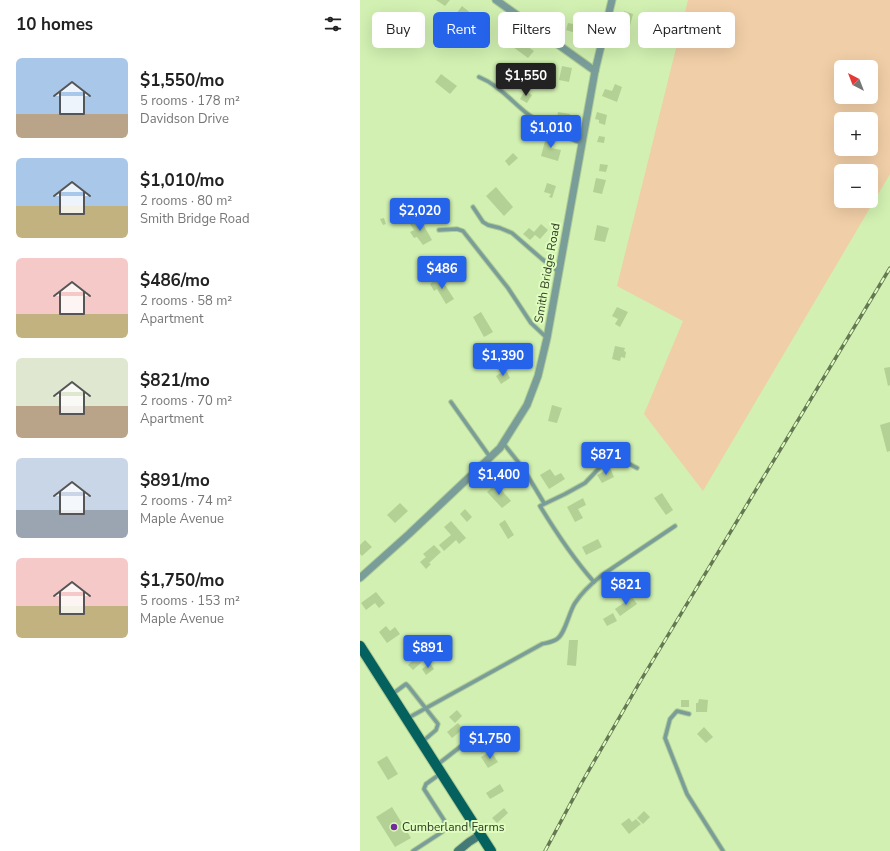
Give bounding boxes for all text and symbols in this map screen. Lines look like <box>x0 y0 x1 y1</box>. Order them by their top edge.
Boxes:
chip: Buy <box>372 12 425 48</box>
chip: Rent <box>433 12 490 48</box>
chip: Filters <box>498 12 565 48</box>
chip: New <box>573 12 630 48</box>
chip: Apartment <box>638 12 735 48</box>
text: 10 homes <box>16 13 93 36</box>
icon: filters <box>322 13 344 35</box>
north arrow <box>834 60 878 104</box>
map controls <box>834 60 878 208</box>
pin: $1,550 <box>493 63 559 97</box>
text: $1,550 <box>505 67 547 85</box>
text: $1,550/mo <box>140 69 224 92</box>
icon: home <box>48 74 96 122</box>
text: 5 rooms · 178 m² <box>140 92 240 110</box>
text: Davidson Drive <box>140 110 229 128</box>
button: + <box>834 112 878 156</box>
pin: $1,010 <box>518 115 584 149</box>
text: $1,010 <box>530 119 572 137</box>
button: − <box>834 164 878 208</box>
text: $1,010/mo <box>140 169 224 192</box>
icon: home <box>48 174 96 222</box>
text: 2 rooms · 80 m² <box>140 192 232 210</box>
pin: $2,020 <box>387 198 453 232</box>
text: $2,020 <box>399 202 441 220</box>
text: Smith Bridge Road <box>140 210 250 228</box>
street label: Smith Bridge Road <box>530 222 564 324</box>
pin: $486 <box>418 256 466 290</box>
text: $486 <box>426 260 458 278</box>
text: $486/mo <box>140 269 210 292</box>
icon: home <box>48 274 96 322</box>
text: 2 rooms · 58 m² <box>140 292 232 310</box>
text: Apartment <box>140 310 203 328</box>
pin: $1,390 <box>470 343 536 377</box>
text: $1,390 <box>482 347 524 365</box>
text: $821/mo <box>140 369 210 392</box>
icon: home <box>48 374 96 422</box>
text: 2 rooms · 70 m² <box>140 392 232 410</box>
text: Apartment <box>140 410 203 428</box>
pin: $871 <box>582 442 630 476</box>
text: $871 <box>590 446 622 464</box>
pin: $1,400 <box>466 462 532 496</box>
text: $1,400 <box>478 466 520 484</box>
text: $891/mo <box>140 469 210 492</box>
icon: home <box>48 474 96 522</box>
text: 2 rooms · 74 m² <box>140 492 232 510</box>
text: Maple Avenue <box>140 510 224 528</box>
text: $1,750/mo <box>140 569 224 592</box>
pin: $821 <box>602 572 650 606</box>
icon: home <box>48 574 96 622</box>
text: $821 <box>610 576 642 594</box>
text: 5 rooms · 153 m² <box>140 592 240 610</box>
text: Maple Avenue <box>140 610 224 628</box>
pin: $891 <box>404 635 452 669</box>
text: $891 <box>412 639 444 657</box>
pin: $1,750 <box>457 726 523 760</box>
text: $1,750 <box>469 730 511 748</box>
place label: Cumberland Farms <box>402 819 505 835</box>
marker: Cumberland Farms <box>389 822 399 832</box>

